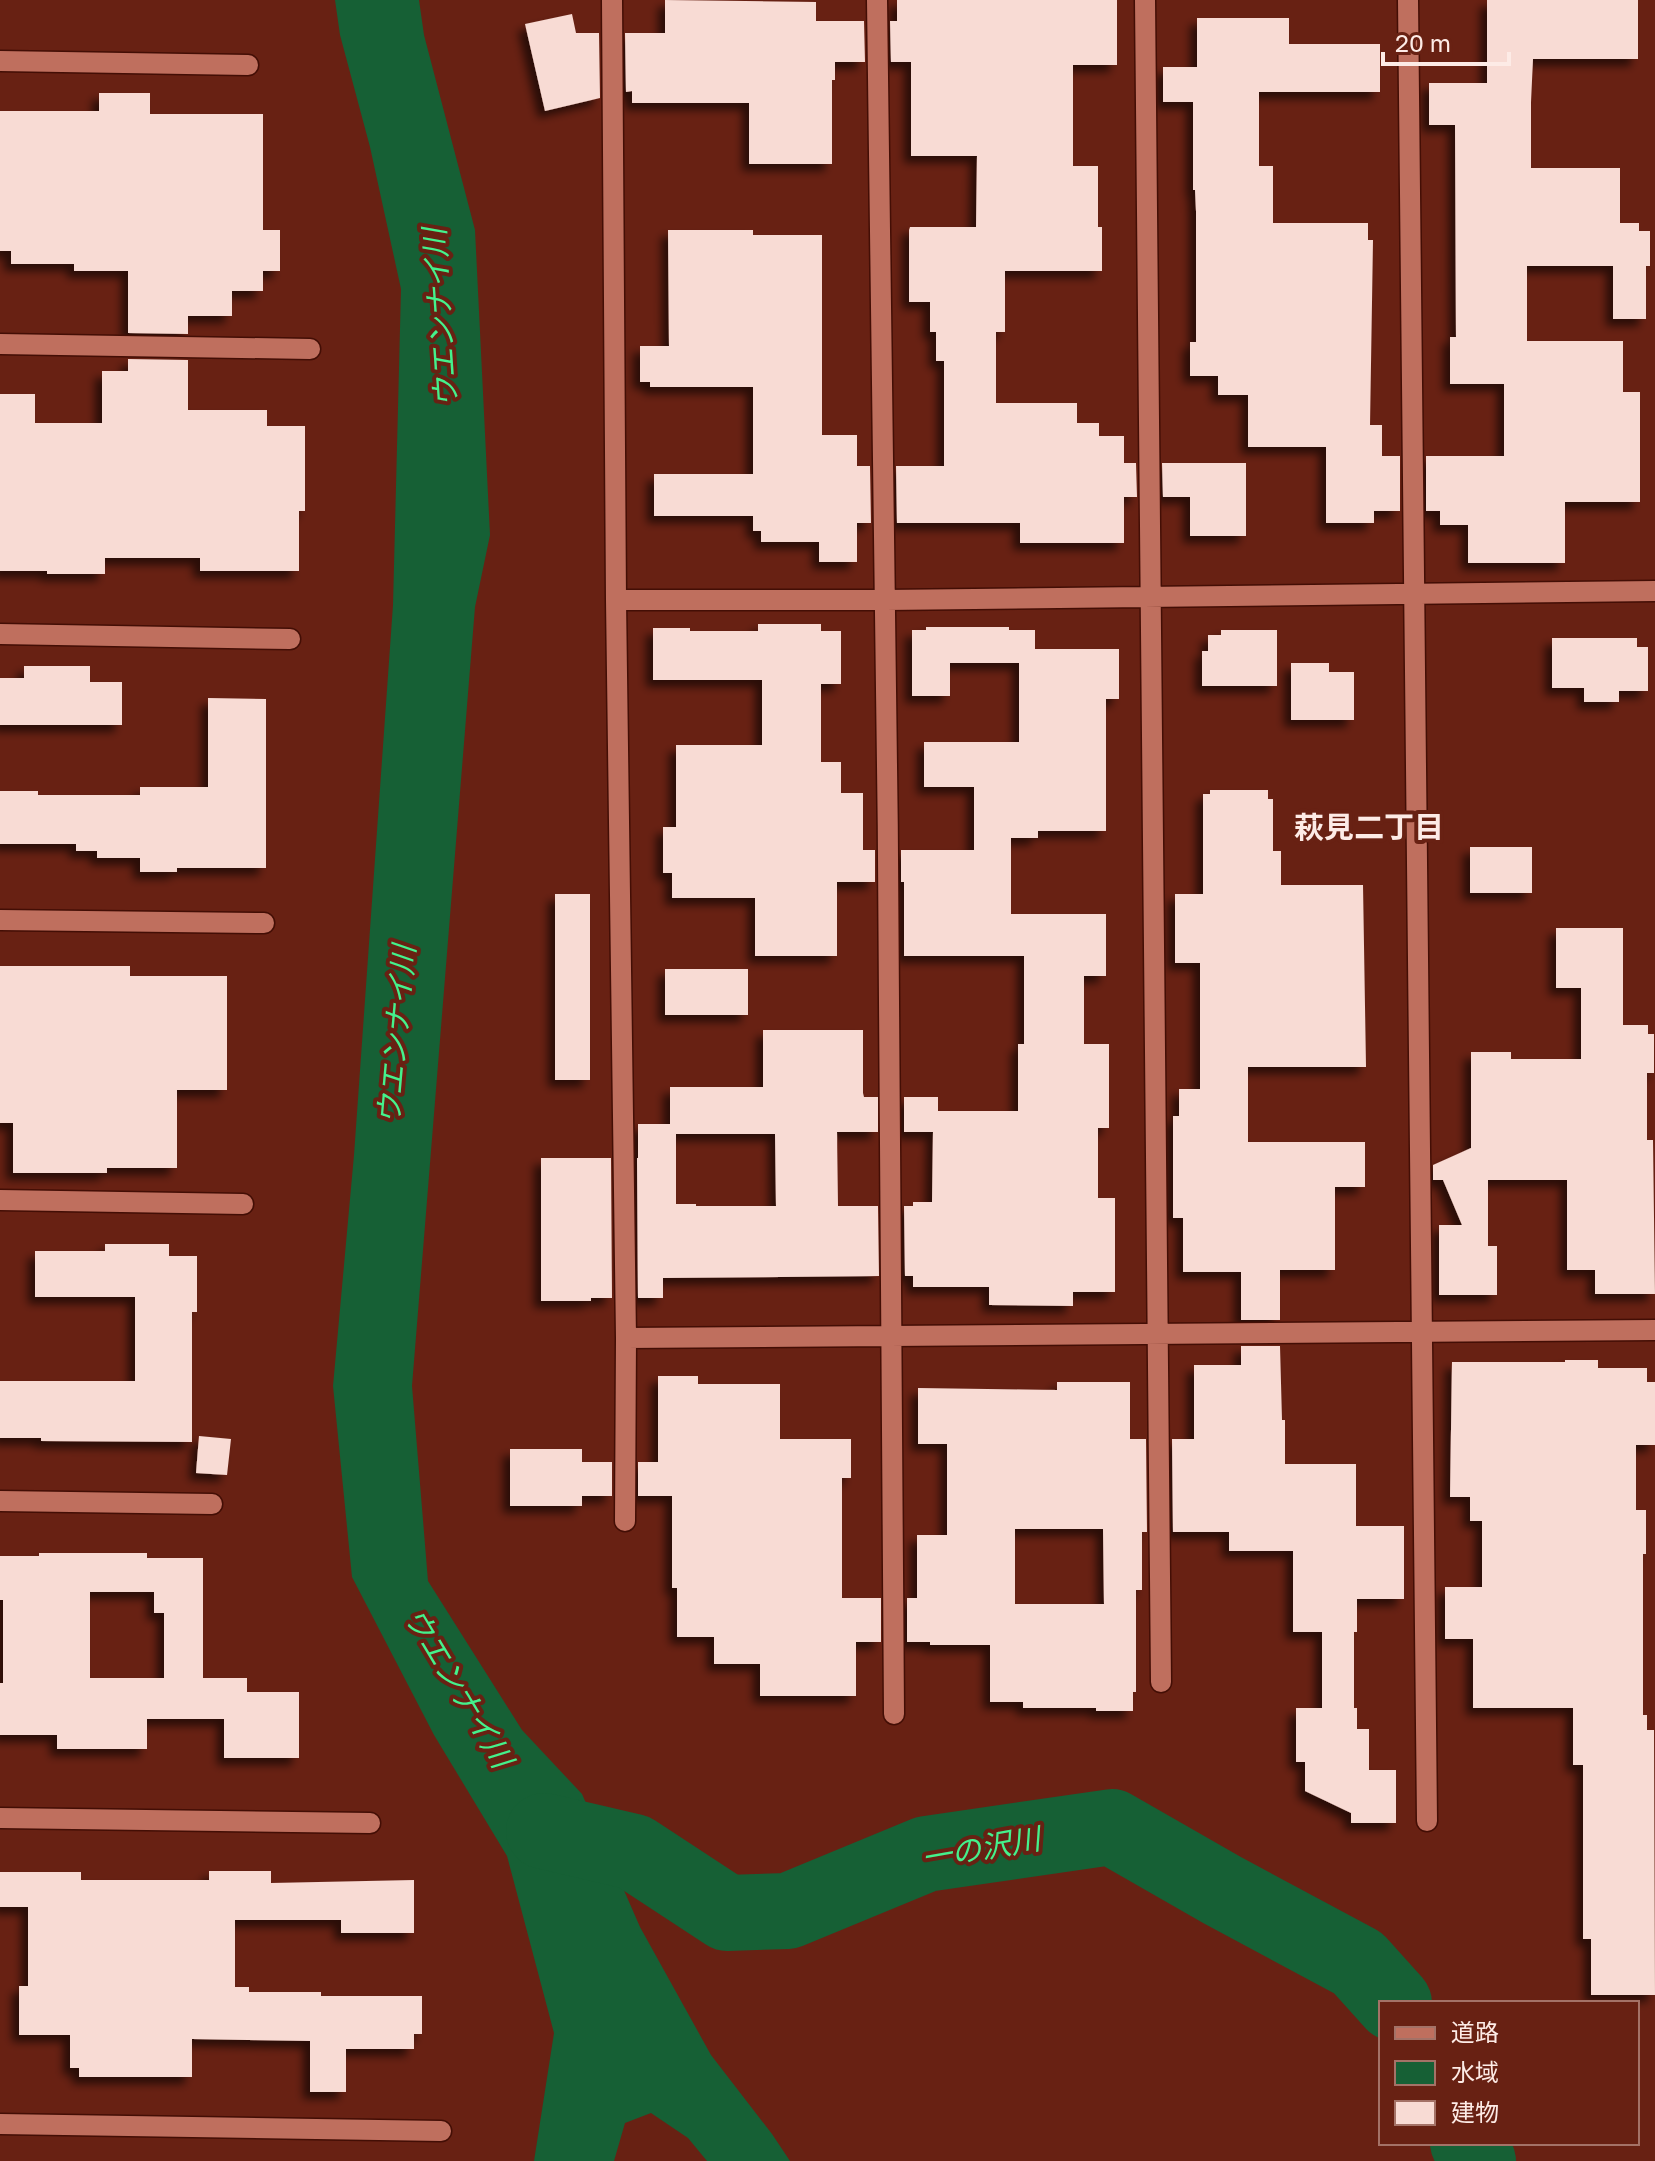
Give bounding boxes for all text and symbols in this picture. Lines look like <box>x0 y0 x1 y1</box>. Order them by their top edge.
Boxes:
scale bar <box>1383 16 1509 66</box>
text: 20 m <box>1395 28 1451 57</box>
water label: ウエンナイ川 <box>416 224 464 409</box>
district label: 萩見二丁目 <box>1294 809 1444 845</box>
water label: ウエンナイ川 <box>370 941 422 1126</box>
water label: ウエンナイ川 <box>397 1601 522 1776</box>
water label: 一の沢川 <box>919 1819 1046 1876</box>
legend <box>1379 2001 1639 2145</box>
text: 道路 <box>1451 2017 1499 2046</box>
text: 水域 <box>1451 2057 1499 2086</box>
text: 建物 <box>1451 2097 1499 2126</box>

